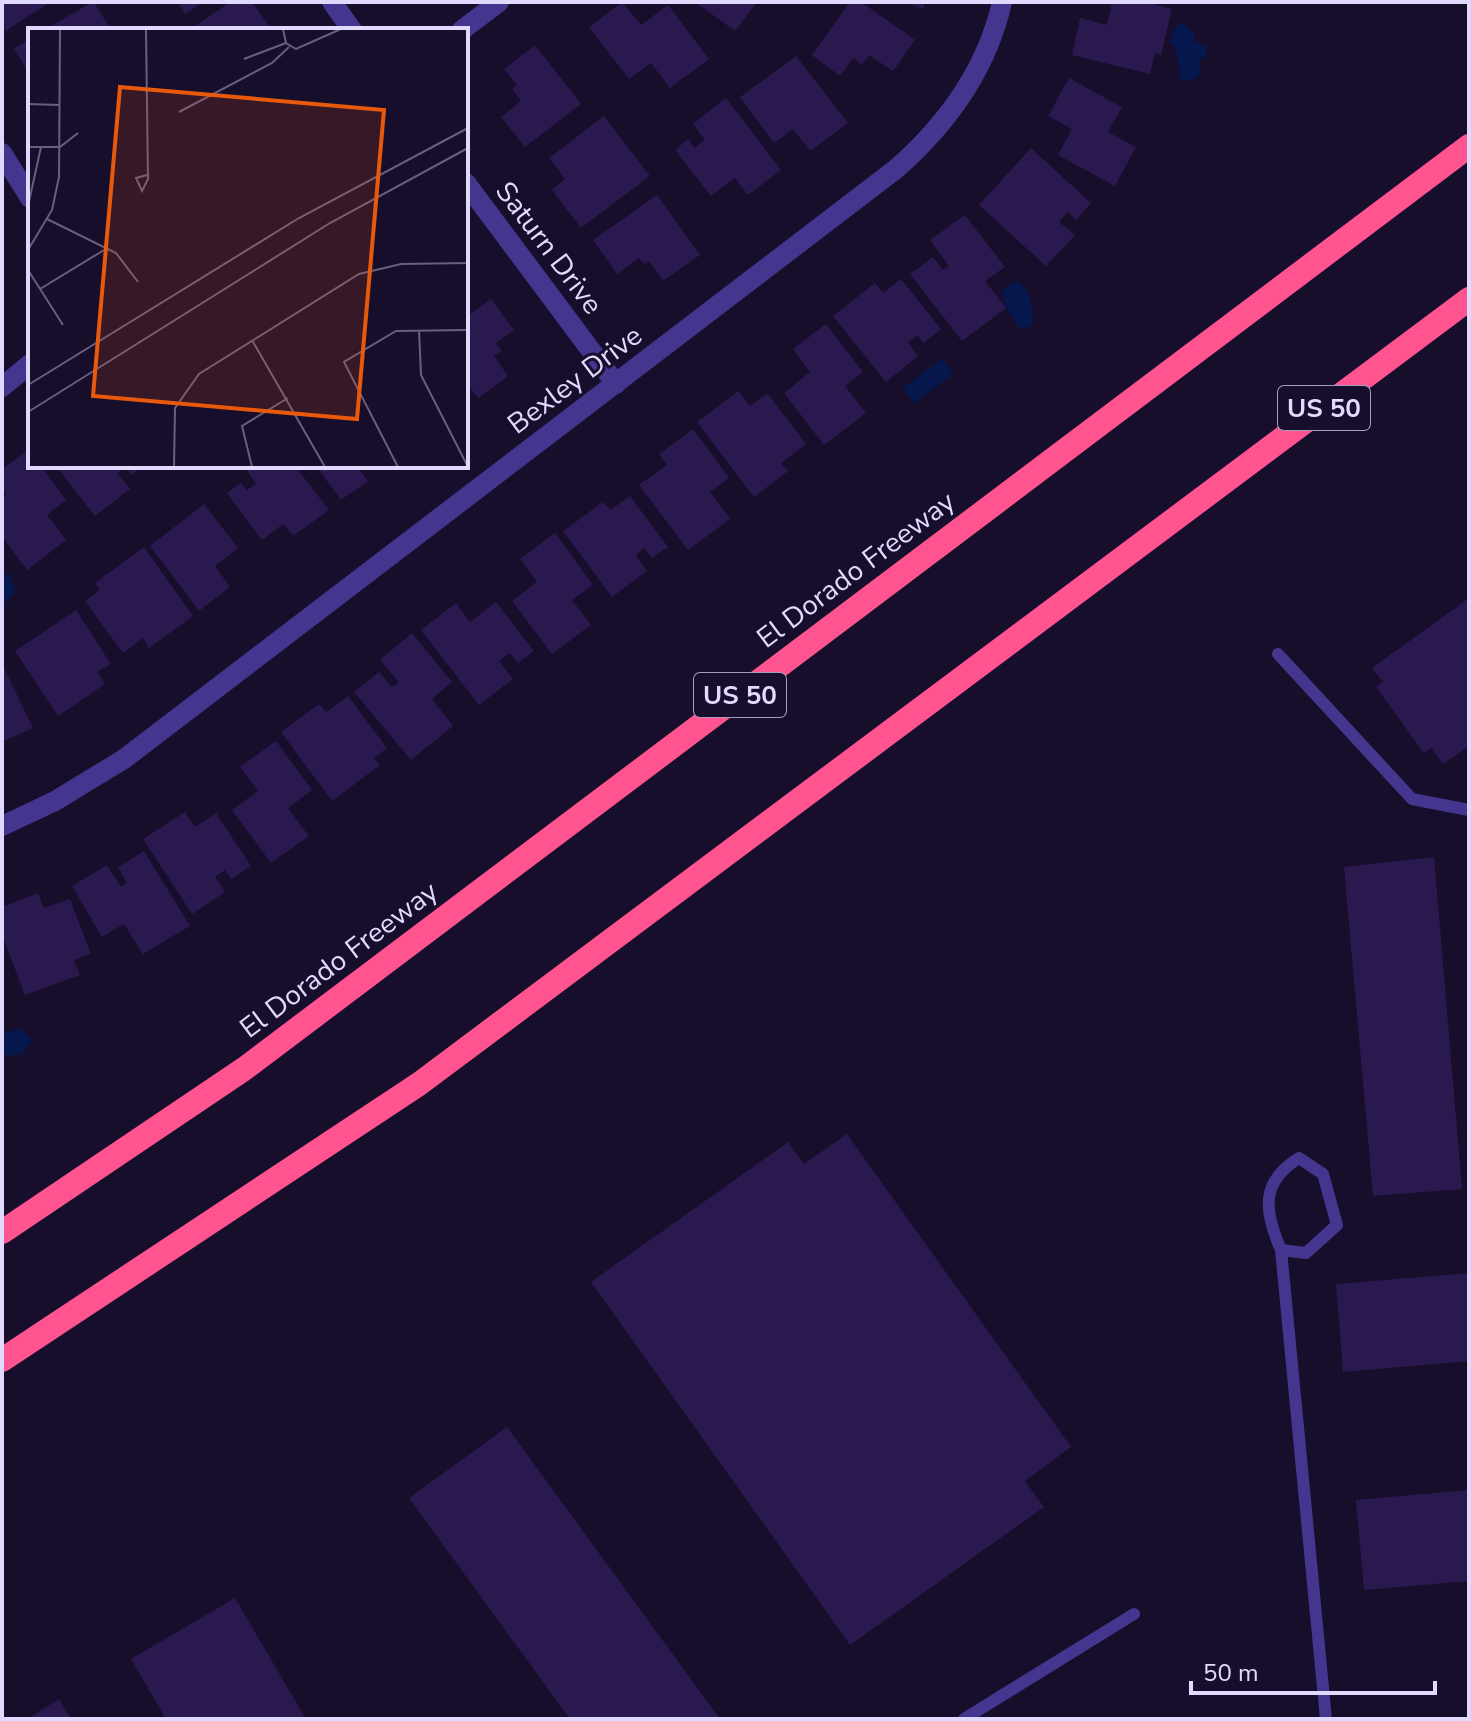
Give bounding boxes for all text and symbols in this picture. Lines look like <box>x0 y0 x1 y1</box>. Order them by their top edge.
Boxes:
inset map <box>28 28 468 468</box>
street label: Saturn Drive <box>487 174 611 322</box>
street label: Bexley Drive <box>500 317 650 443</box>
road number: US 50 <box>1278 386 1370 430</box>
street label: El Dorado Freeway <box>749 483 963 657</box>
road number: US 50 <box>694 673 786 717</box>
street label: El Dorado Freeway <box>232 873 446 1047</box>
scale bar <box>1191 1645 1435 1695</box>
text: 50 m <box>1203 1657 1259 1689</box>

